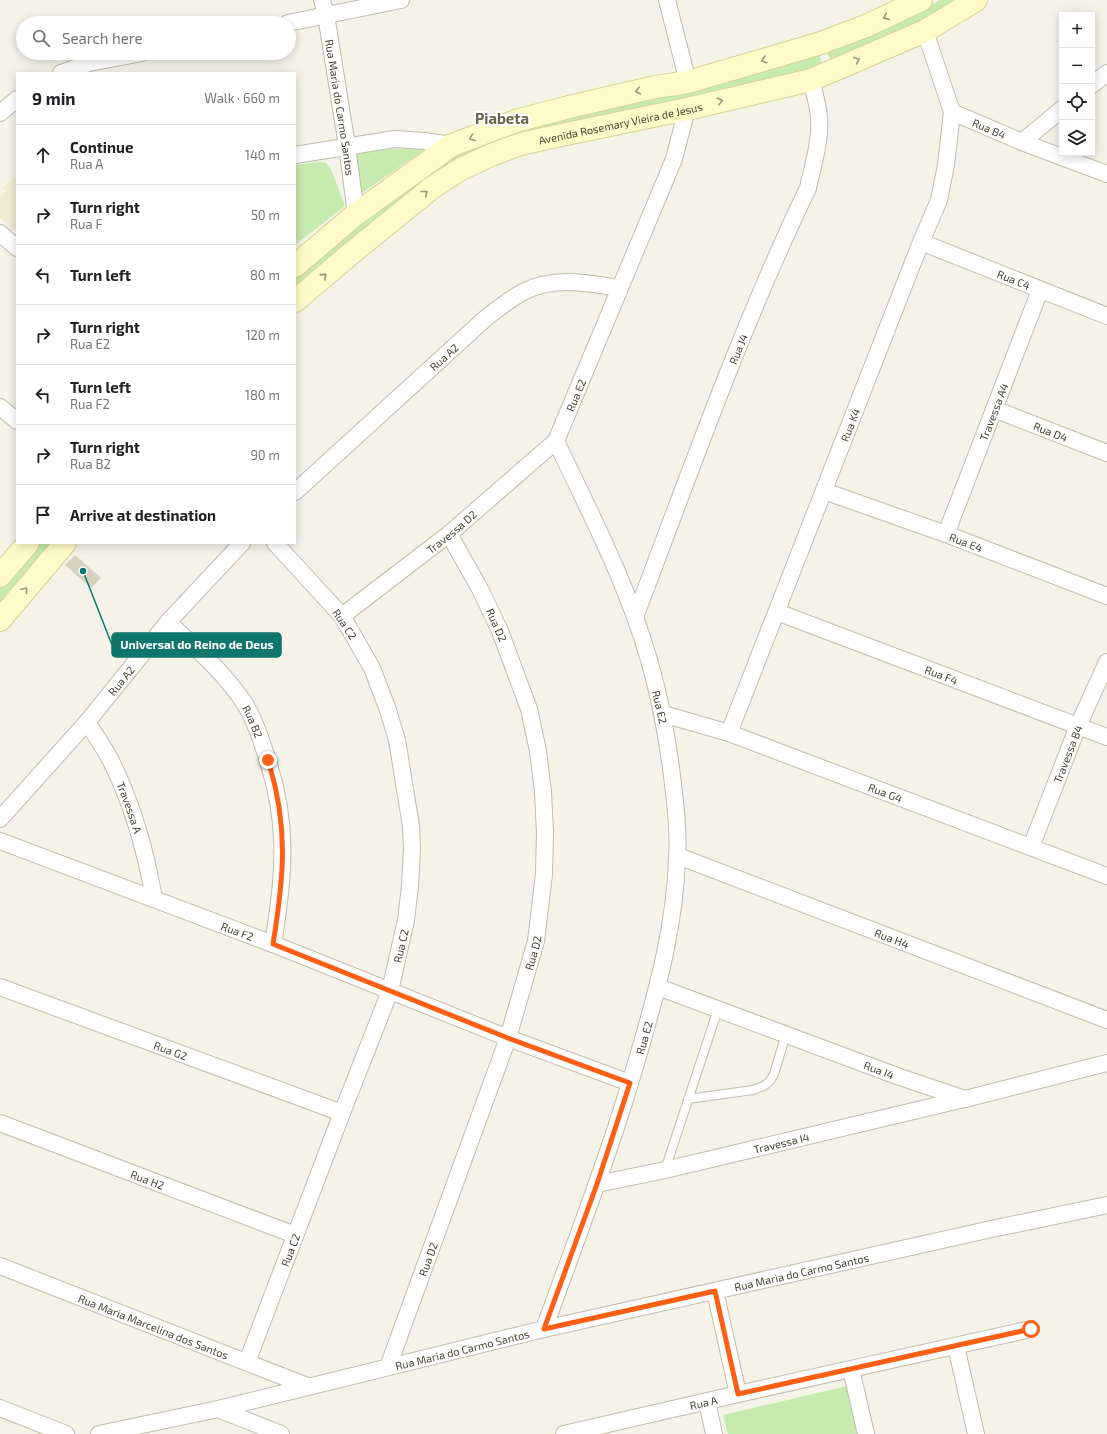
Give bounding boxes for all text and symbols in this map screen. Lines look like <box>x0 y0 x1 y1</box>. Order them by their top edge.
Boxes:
one-way arrow <box>883 12 891 20</box>
map controls <box>1059 12 1095 156</box>
button: + <box>1059 12 1095 48</box>
search box <box>16 16 296 60</box>
icon: search <box>30 27 52 49</box>
text: Search here <box>62 29 143 47</box>
street label: Rua Maria do Carmo Santos <box>323 38 357 177</box>
button: − <box>1059 48 1095 84</box>
one-way arrow <box>761 55 768 64</box>
one-way arrow <box>853 57 861 65</box>
button: locate <box>1059 84 1095 120</box>
one-way arrow <box>635 87 641 95</box>
text: 9 min <box>32 88 76 108</box>
text: Walk · 660 m <box>204 90 280 106</box>
one-way arrow <box>717 98 723 106</box>
street label: Avenida Rosemary Vieira de Jesus <box>537 99 704 146</box>
district label: Piabeta <box>475 109 529 127</box>
street label: Rua B4 <box>971 115 1008 141</box>
button: layers <box>1059 120 1095 156</box>
one-way arrow <box>469 133 476 141</box>
text: Continue <box>70 138 133 156</box>
icon: ahead <box>32 144 54 166</box>
text: 140 m <box>245 147 280 163</box>
text: Rua A <box>70 156 103 172</box>
one-way arrow <box>421 191 428 198</box>
text: Turn right <box>70 198 140 216</box>
icon: right <box>32 204 54 226</box>
text: 50 m <box>251 207 280 223</box>
text: Rua F <box>70 216 103 232</box>
icon: left <box>32 264 54 286</box>
text: Turn left <box>70 266 131 284</box>
text: 80 m <box>250 267 280 283</box>
street label: Rua C4 <box>996 267 1033 291</box>
one-way arrow <box>320 273 327 280</box>
text: Turn right <box>70 318 140 336</box>
icon: right <box>32 324 54 346</box>
text: 120 m <box>245 327 280 343</box>
street label: Rua J4 <box>726 331 750 366</box>
text: Rua E2 <box>70 336 110 352</box>
street label: Rua A2 <box>426 340 461 373</box>
street label: Rua E2 <box>563 377 588 413</box>
text: Turn left <box>70 378 131 396</box>
street label: Travessa A4 <box>976 381 1010 442</box>
icon: left <box>32 384 54 406</box>
text: 180 m <box>245 387 280 403</box>
text: Rua F2 <box>70 396 110 412</box>
street label: Rua K4 <box>837 406 862 443</box>
street label: Rua D4 <box>1032 419 1070 444</box>
text: Turn right <box>70 438 140 456</box>
icon: right <box>32 444 54 466</box>
text: 90 m <box>250 447 280 463</box>
text: Rua B2 <box>70 456 111 472</box>
icon: arrive <box>32 504 54 526</box>
text: Arrive at destination <box>70 506 216 524</box>
street label: Travessa D2 <box>423 507 479 556</box>
street label: Rua E4 <box>948 530 985 554</box>
one-way arrow <box>21 588 28 595</box>
street label: Rua C2 <box>330 606 360 642</box>
street label: Rua D2 <box>484 606 510 644</box>
callout: Universal do Reino de Deus <box>112 633 281 657</box>
text: Universal do Reino de Deus <box>120 637 274 651</box>
street label: Rua F4 <box>923 662 960 687</box>
street label: Rua A2 <box>105 663 137 698</box>
street label: Rua E2 <box>650 689 670 725</box>
street label: Rua B2 <box>240 702 266 739</box>
street label: Travessa B4 <box>1050 723 1084 784</box>
route end <box>259 751 277 769</box>
street label: Travessa A <box>115 780 145 835</box>
street label: Rua G4 <box>867 780 905 805</box>
street label: Rua F2 <box>220 919 256 943</box>
street label: Rua H4 <box>873 925 911 950</box>
street label: Rua C2 <box>390 928 410 964</box>
street label: Rua D2 <box>522 935 543 971</box>
street label: Rua E2 <box>633 1019 654 1056</box>
street label: Rua G2 <box>152 1038 189 1062</box>
street label: Rua I4 <box>862 1058 896 1081</box>
street label: Travessa I4 <box>752 1129 811 1155</box>
street label: Rua H2 <box>129 1167 166 1191</box>
street label: Rua C2 <box>278 1232 302 1268</box>
street label: Rua D2 <box>415 1240 440 1278</box>
street label: Rua Maria do Carmo Santos <box>733 1250 870 1293</box>
street label: Rua Maria Marcelina dos Santos <box>77 1291 231 1361</box>
route start <box>1022 1320 1040 1338</box>
street label: Rua Maria do Carmo Santos <box>394 1326 531 1372</box>
street label: Rua A <box>688 1392 719 1411</box>

